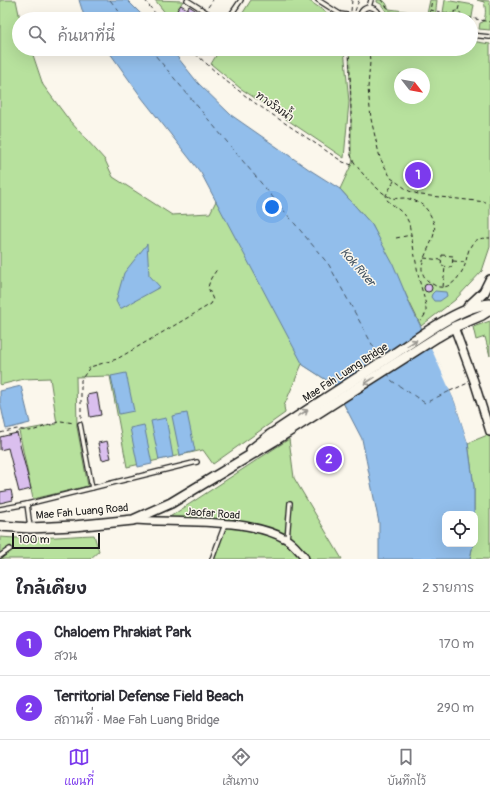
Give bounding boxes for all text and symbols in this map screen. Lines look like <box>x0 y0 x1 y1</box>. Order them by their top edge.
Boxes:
search box <box>12 12 478 56</box>
icon: search <box>26 23 48 45</box>
text: ค้นหาที่นี่ <box>58 27 115 46</box>
north arrow <box>394 68 430 104</box>
street label: ทางริมน้ำ <box>253 85 299 124</box>
pin: 1 <box>405 160 431 190</box>
your location <box>262 197 282 217</box>
water label: Kok River <box>337 245 380 291</box>
one-way arrow <box>406 339 417 347</box>
street label: Mae Fah Luang Bridge <box>300 340 391 405</box>
one-way arrow <box>364 377 375 385</box>
one-way arrow <box>297 409 309 417</box>
pin: 2 <box>316 444 342 474</box>
street label: Mae Fah Luang Road <box>35 501 129 522</box>
street label: Jaofar Road <box>185 505 241 522</box>
map controls <box>442 511 478 547</box>
button: locate <box>442 511 478 547</box>
scale bar <box>12 531 100 550</box>
text: 100 m <box>18 533 49 546</box>
text: ใกล้เคียง <box>16 578 87 599</box>
text: 2 รายการ <box>422 580 474 596</box>
text: Chaloem Phrakiat Park <box>54 623 191 642</box>
text: 1 <box>26 636 32 652</box>
text: 170 m <box>439 636 474 652</box>
text: สวน <box>54 648 77 664</box>
text: Territorial Defense Field Beach <box>54 687 244 706</box>
text: 2 <box>25 700 33 716</box>
text: 290 m <box>437 700 474 716</box>
text: สถานที่ · Mae Fah Luang Bridge <box>54 712 220 728</box>
tab: แผนที่ <box>64 746 94 789</box>
tab: เส้นทาง <box>222 746 259 789</box>
tab: บันทึกไว้ <box>387 746 426 789</box>

